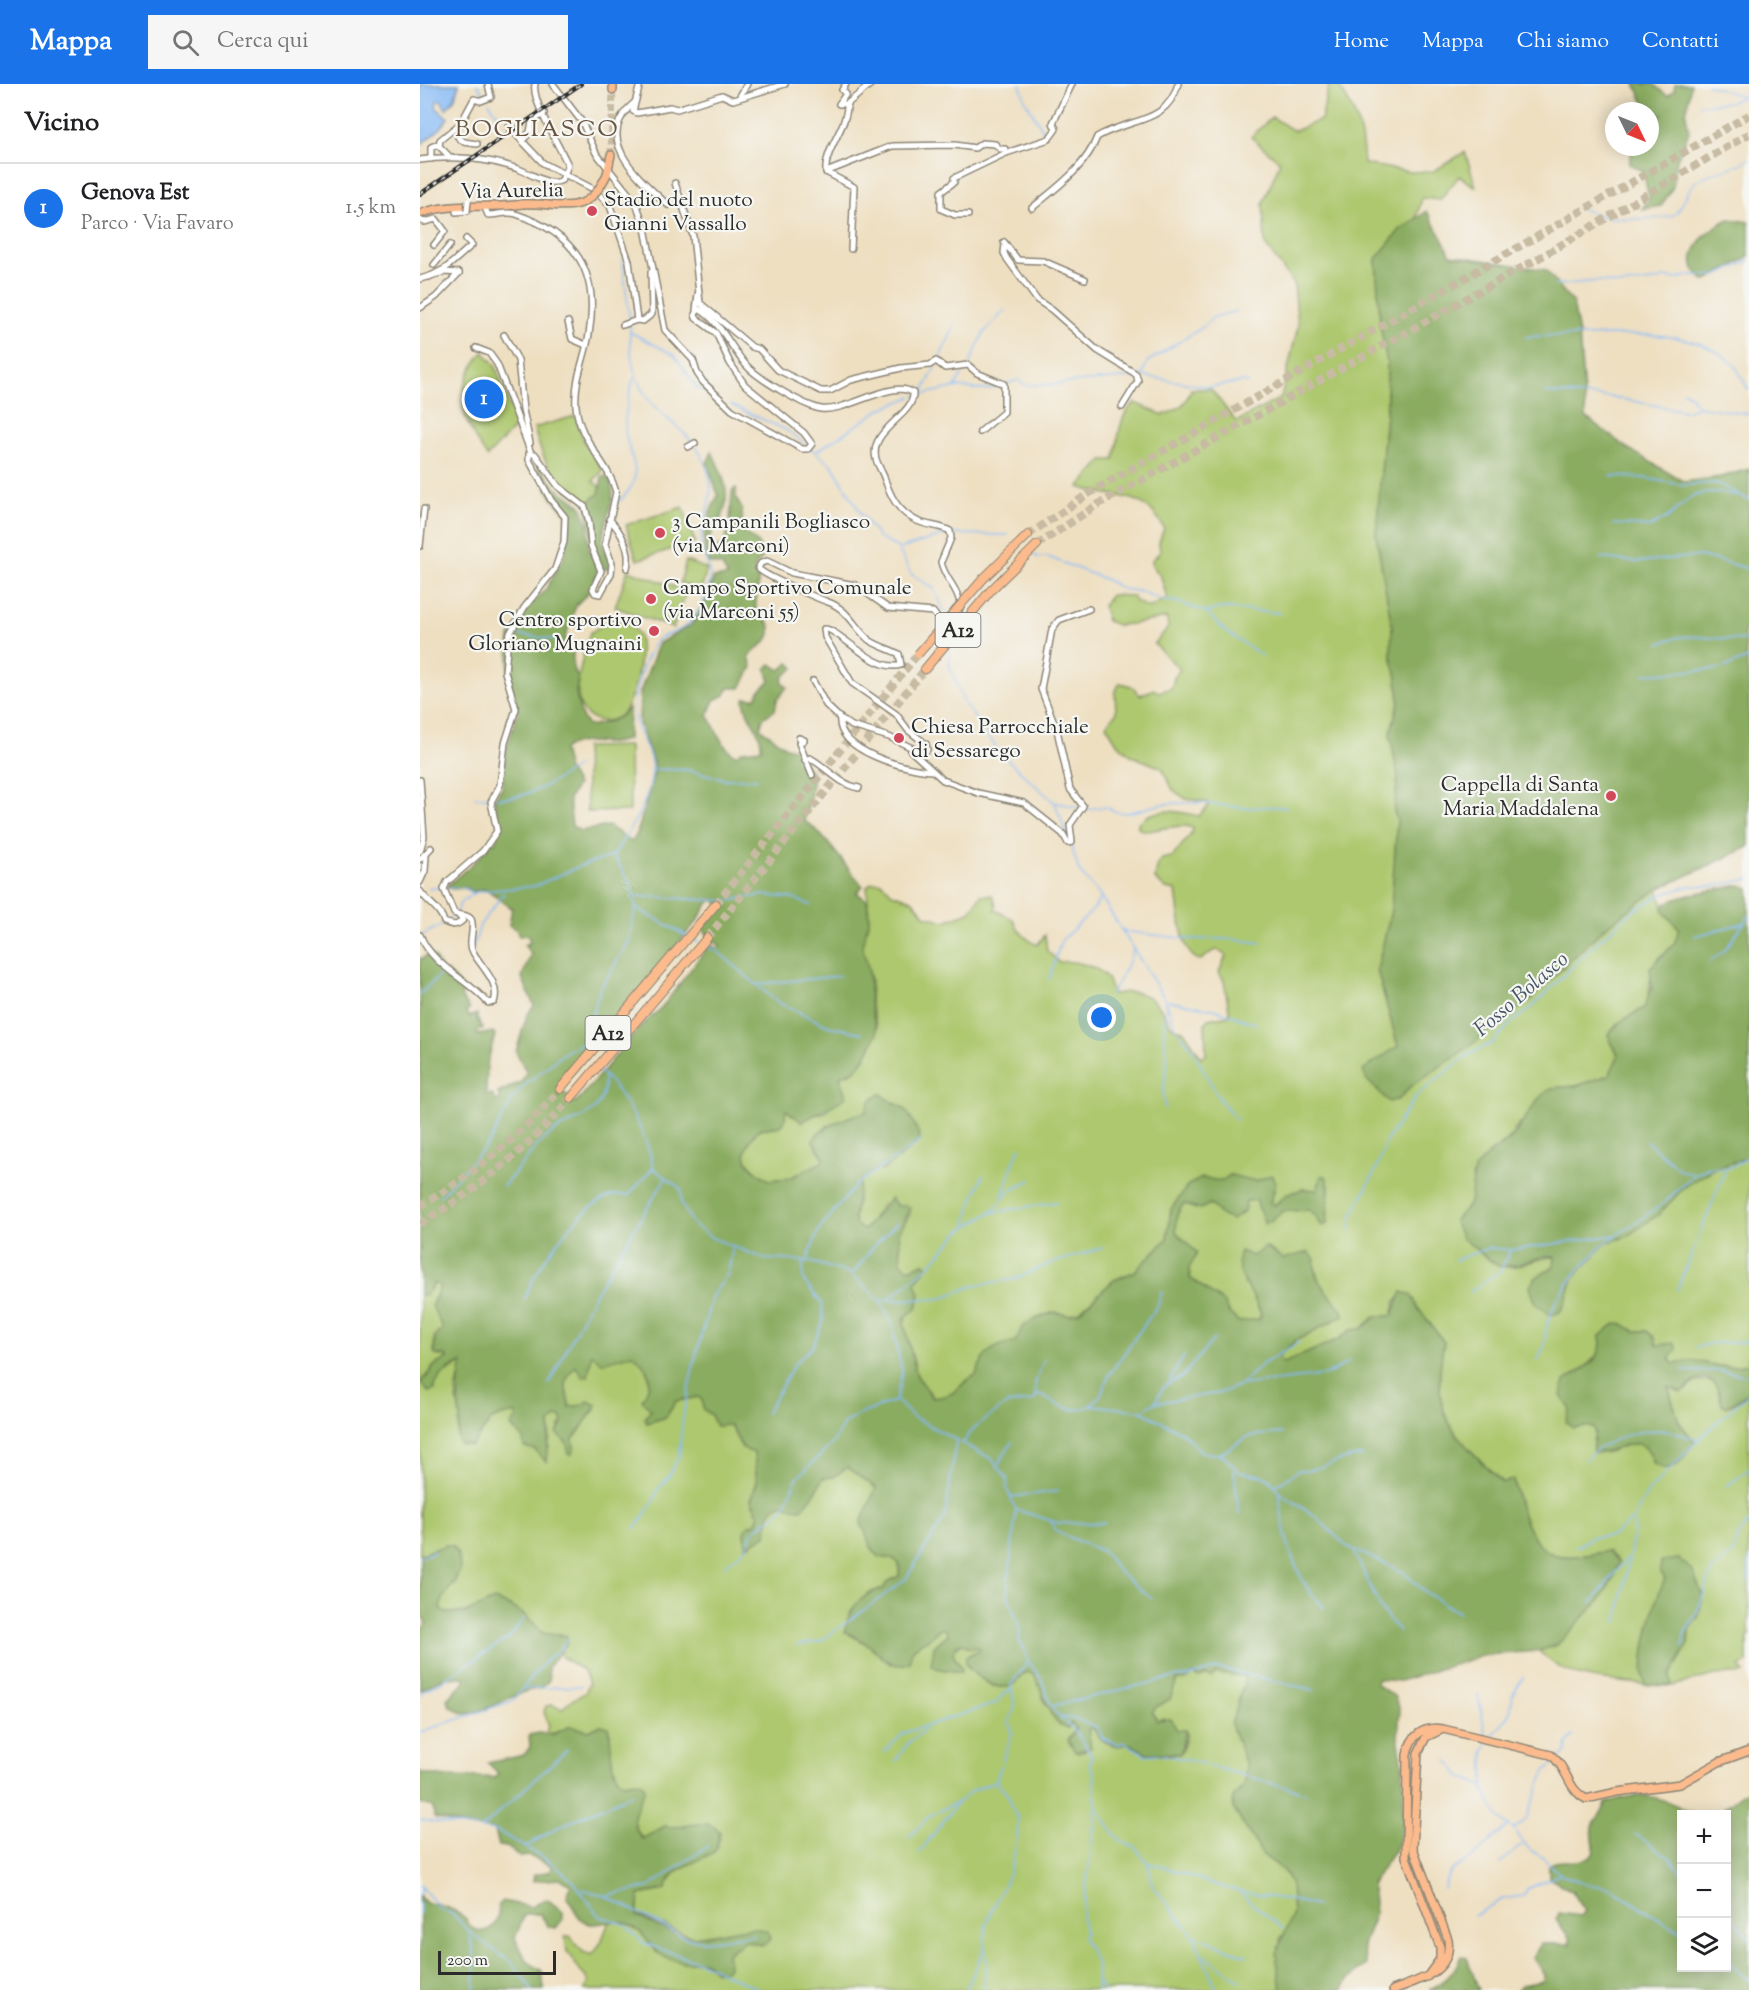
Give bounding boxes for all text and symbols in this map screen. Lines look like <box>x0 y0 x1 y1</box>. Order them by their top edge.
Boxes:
search box <box>148 15 568 69</box>
text: Mappa <box>30 22 112 62</box>
icon: search <box>169 26 202 59</box>
text: Cerca qui <box>217 26 308 58</box>
text: Home <box>1334 27 1389 57</box>
text: Mappa <box>1422 27 1484 57</box>
text: Chi siamo <box>1517 27 1609 57</box>
text: Contatti <box>1642 27 1719 57</box>
north arrow <box>1605 102 1659 156</box>
text: Vicino <box>24 105 99 142</box>
district label: BOGLIASCO <box>455 113 619 147</box>
street label: Via Aurelia <box>460 176 564 208</box>
text: Genova Est <box>81 178 189 210</box>
place label: Stadio del nuoto Gianni Vassallo <box>604 186 753 240</box>
text: 1 <box>40 194 47 223</box>
text: 1.5 km <box>346 194 396 223</box>
marker: Stadio del nuoto Gianni Vassallo <box>585 204 599 218</box>
text: Parco · Via Favaro <box>81 210 234 239</box>
pin: 1 <box>464 376 504 422</box>
place label: 3 Campanili Bogliasco (via Marconi) <box>672 508 870 562</box>
marker: 3 Campanili Bogliasco (via Marconi) <box>653 526 667 540</box>
place label: Campo Sportivo Comunale (via Marconi 55) <box>663 574 912 628</box>
marker: Campo Sportivo Comunale (via Marconi 55) <box>644 592 658 606</box>
place label: Centro sportivo Gloriano Mugnaini <box>468 606 642 660</box>
road number: A12 <box>936 613 980 647</box>
marker: Centro sportivo Gloriano Mugnaini <box>647 624 661 638</box>
place label: Chiesa Parrocchiale di Sessarego <box>911 713 1089 767</box>
marker: Chiesa Parrocchiale di Sessarego <box>892 731 906 745</box>
place label: Cappella di Santa Maria Maddalena <box>1441 771 1599 825</box>
marker: Cappella di Santa Maria Maddalena <box>1604 789 1618 803</box>
water label: Fosso Bolasco <box>1467 945 1577 1046</box>
your location <box>1087 1003 1116 1032</box>
road number: A12 <box>586 1016 630 1050</box>
map controls <box>1677 1810 1731 1972</box>
button: + <box>1677 1810 1731 1864</box>
button: − <box>1677 1864 1731 1918</box>
button: layers <box>1677 1918 1731 1972</box>
scale bar <box>438 1948 556 1976</box>
text: 200 m <box>447 1950 488 1973</box>

